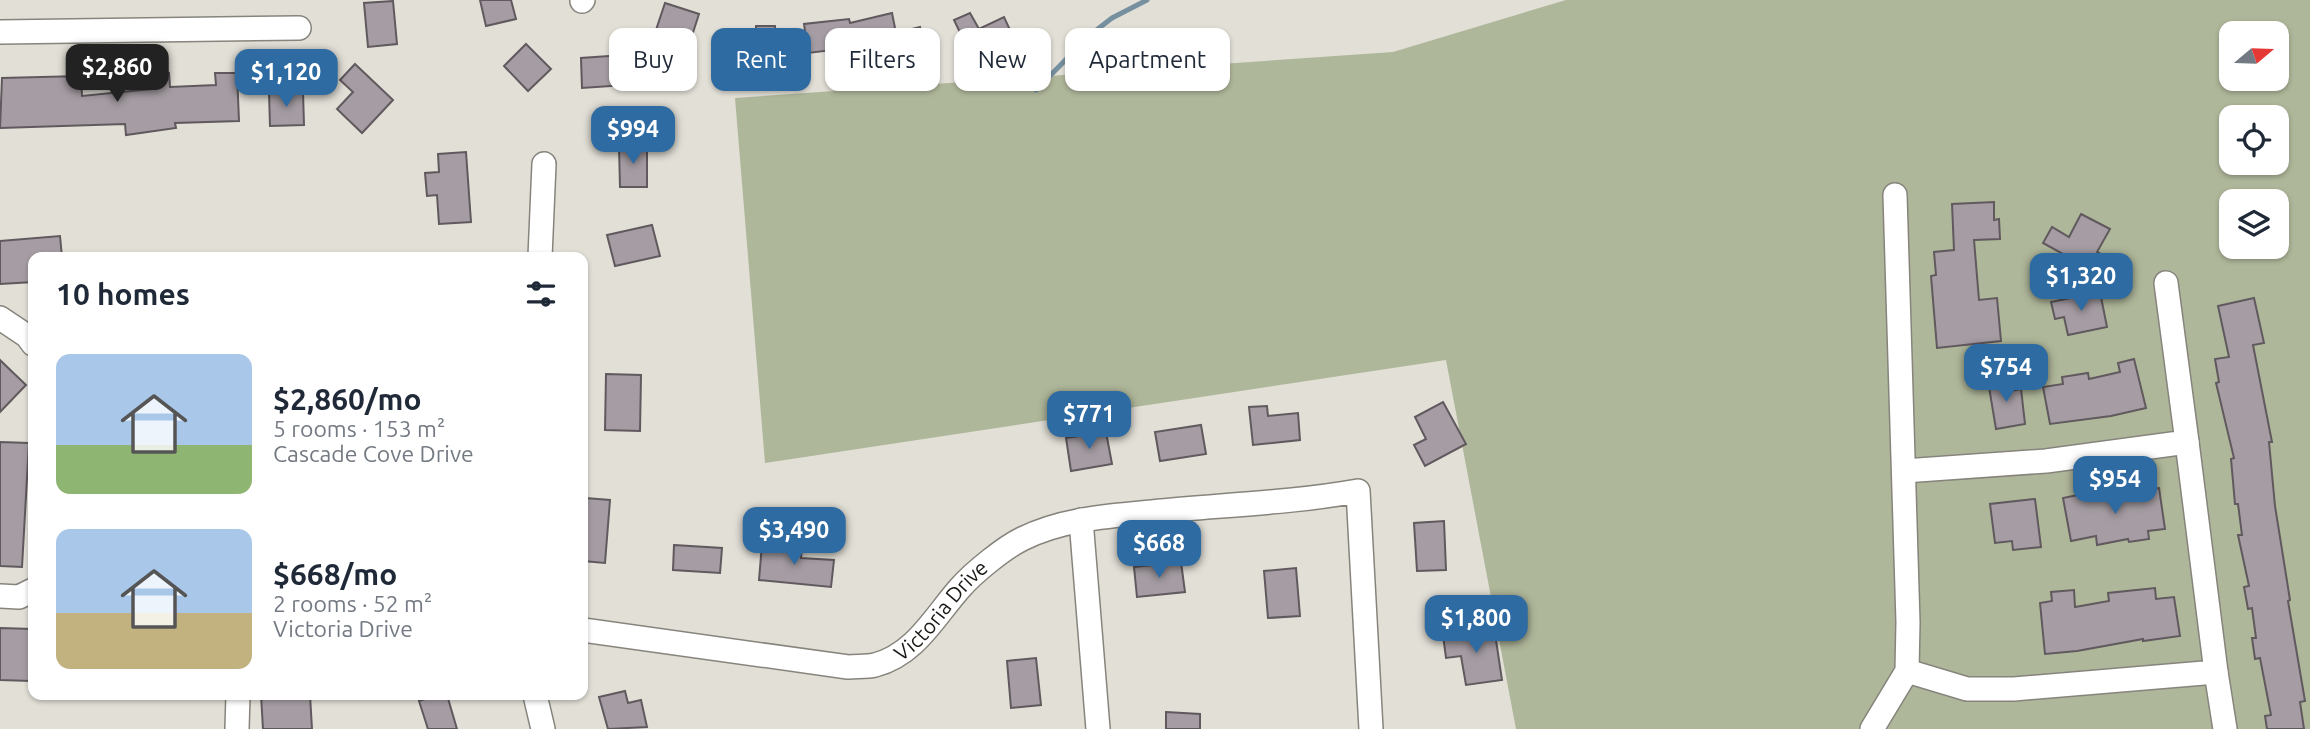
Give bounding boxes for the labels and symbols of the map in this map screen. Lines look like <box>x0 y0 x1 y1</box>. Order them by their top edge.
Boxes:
north arrow <box>2219 21 2289 91</box>
pin: $2,860 <box>60 44 174 104</box>
pin: $1,120 <box>229 50 343 109</box>
pin: $994 <box>592 106 674 166</box>
pin: $1,320 <box>2024 254 2138 313</box>
pin: $754 <box>1965 344 2047 404</box>
pin: $771 <box>1048 392 1130 451</box>
pin: $954 <box>2074 456 2156 516</box>
pin: $3,490 <box>737 508 851 567</box>
pin: $668 <box>1118 520 1200 580</box>
street label: Victoria Drive <box>889 555 992 665</box>
pin: $1,800 <box>1419 596 1533 655</box>

